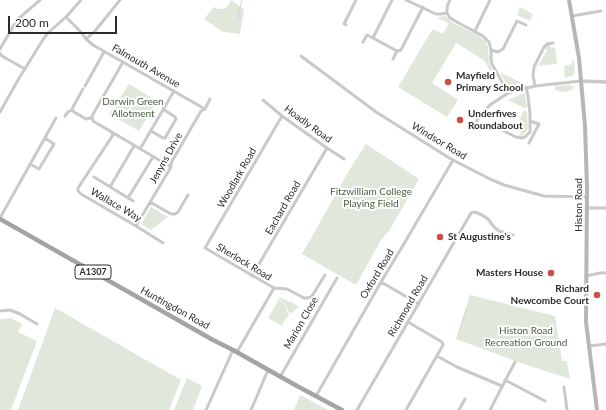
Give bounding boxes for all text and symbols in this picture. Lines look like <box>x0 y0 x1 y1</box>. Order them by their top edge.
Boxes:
scale bar <box>10 8 119 34</box>
text: 200 m <box>15 15 49 30</box>
street label: Falmouth Avenue <box>110 42 182 90</box>
place label: Mayfield Primary School <box>456 70 523 94</box>
marker: Mayfield Primary School <box>443 77 453 87</box>
park label: Darwin Green Allotment <box>102 96 164 120</box>
street label: Hoadly Road <box>282 103 334 145</box>
place label: Underfives Roundabout <box>468 108 523 132</box>
marker: Underfives Roundabout <box>455 115 465 125</box>
street label: Windsor Road <box>409 120 469 162</box>
street label: Jenyns Drive <box>147 130 185 186</box>
street label: Woodlark Road <box>215 146 259 210</box>
street label: Histon Road <box>573 178 585 232</box>
street label: Eachard Road <box>263 179 303 237</box>
street label: Wallace Way <box>88 186 144 224</box>
park label: Fitzwilliam College Playing Field <box>330 186 412 210</box>
place label: St Augustine's <box>448 231 511 243</box>
marker: St Augustine's <box>435 232 445 242</box>
street label: Sherlock Road <box>214 241 274 283</box>
street label: Oxford Road <box>358 247 396 301</box>
road number: A1307 <box>75 265 111 279</box>
place label: Masters House <box>476 267 543 279</box>
marker: Masters House <box>546 268 556 278</box>
street label: Richmond Road <box>386 273 430 339</box>
place label: Richard Newcombe Court <box>511 283 589 306</box>
street label: Huntingdon Road <box>138 284 212 332</box>
marker: Richard Newcombe Court <box>592 290 602 300</box>
street label: Marion Close <box>281 295 321 351</box>
park label: Histon Road Recreation Ground <box>485 325 567 348</box>

